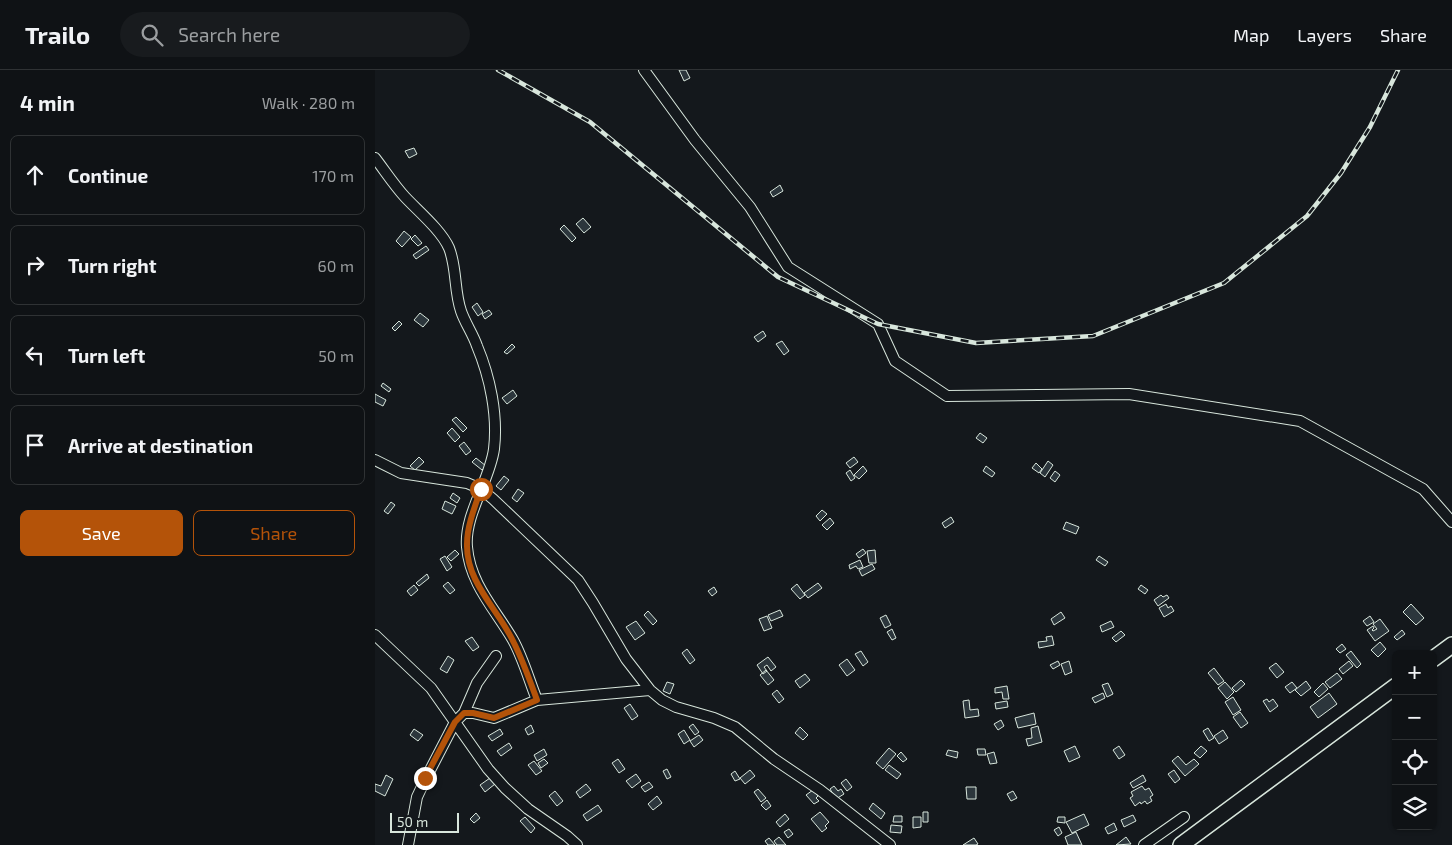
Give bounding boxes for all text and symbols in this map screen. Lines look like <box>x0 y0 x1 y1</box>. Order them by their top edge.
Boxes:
search box <box>120 12 470 57</box>
text: Trailo <box>25 20 90 49</box>
icon: search <box>138 21 166 49</box>
text: Search here <box>178 23 280 46</box>
text: Map <box>1233 24 1269 46</box>
text: Layers <box>1297 24 1352 46</box>
text: Share <box>1380 24 1427 46</box>
text: 4 min <box>20 90 75 115</box>
text: Walk · 280 m <box>262 93 355 112</box>
icon: ahead <box>21 161 49 189</box>
text: Continue <box>68 164 148 187</box>
text: 170 m <box>312 166 354 185</box>
icon: right <box>21 251 49 279</box>
text: Turn right <box>68 254 156 277</box>
text: 60 m <box>318 256 354 275</box>
icon: left <box>21 341 49 369</box>
text: Turn left <box>68 344 145 367</box>
text: 50 m <box>318 346 354 365</box>
icon: arrive <box>21 431 49 459</box>
text: Arrive at destination <box>68 434 253 457</box>
route start <box>470 478 493 501</box>
button: Save <box>20 510 183 556</box>
button: Share <box>193 510 355 556</box>
map controls <box>1392 650 1437 830</box>
button: + <box>1392 650 1437 695</box>
button: − <box>1392 695 1437 740</box>
button: locate <box>1392 740 1437 785</box>
route end <box>414 767 437 790</box>
button: layers <box>1392 785 1437 830</box>
scale bar <box>390 810 459 833</box>
text: 50 m <box>397 813 428 830</box>

